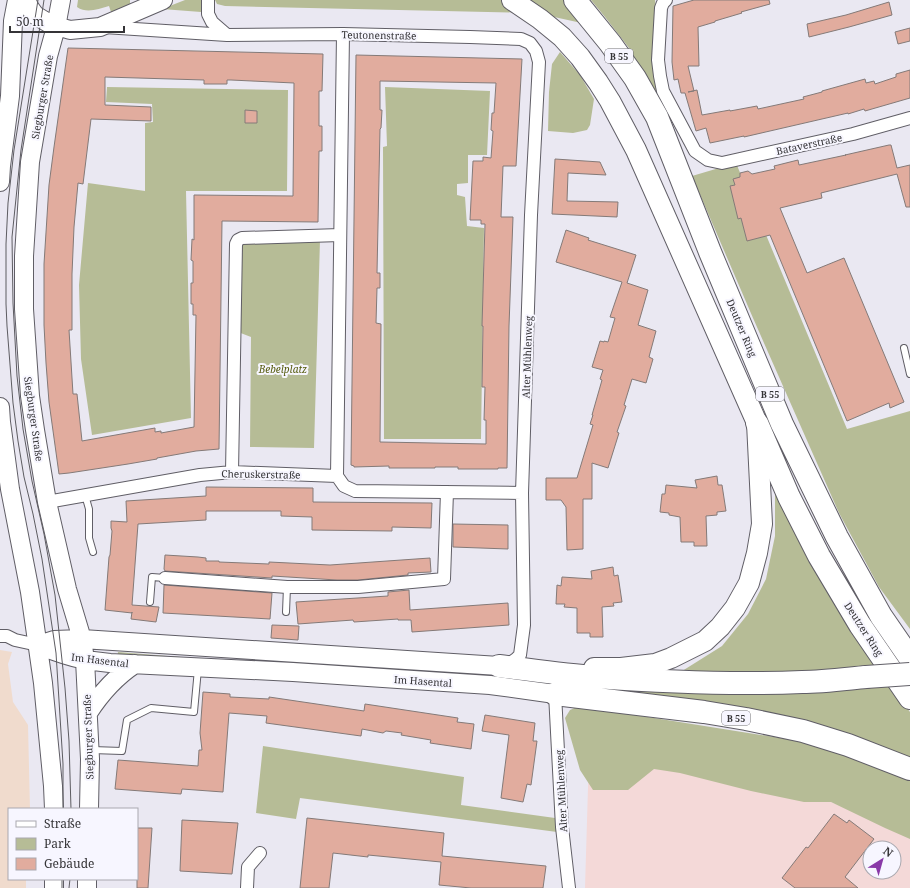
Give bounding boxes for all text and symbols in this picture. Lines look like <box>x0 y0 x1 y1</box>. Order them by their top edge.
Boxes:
scale bar <box>10 8 124 34</box>
text: 50 m <box>16 13 44 30</box>
street label: Teutonenstraße <box>341 27 417 43</box>
road number: B 55 <box>605 49 633 63</box>
street label: Siegburger Straße <box>28 54 56 140</box>
street label: Bataverstraße <box>775 130 843 158</box>
street label: Deutzer Ring <box>723 297 761 360</box>
street label: Alter Mühlenweg <box>519 315 535 399</box>
park label: Bebelplatz <box>258 362 307 376</box>
street label: Siegburger Straße <box>21 376 47 462</box>
road number: B 55 <box>756 387 784 401</box>
street label: Cheruskerstraße <box>221 466 301 482</box>
street label: Deutzer Ring <box>841 599 887 659</box>
street label: Im Hasental <box>70 650 130 670</box>
street label: Im Hasental <box>394 672 452 690</box>
street label: Siegburger Straße <box>80 694 96 780</box>
road number: B 55 <box>722 711 750 725</box>
street label: Alter Mühlenweg <box>552 749 570 833</box>
legend <box>8 808 138 880</box>
text: Straße <box>44 815 81 832</box>
text: Park <box>44 835 72 852</box>
north arrow <box>862 840 902 880</box>
text: N <box>880 843 897 860</box>
text: Gebäude <box>44 855 95 872</box>

